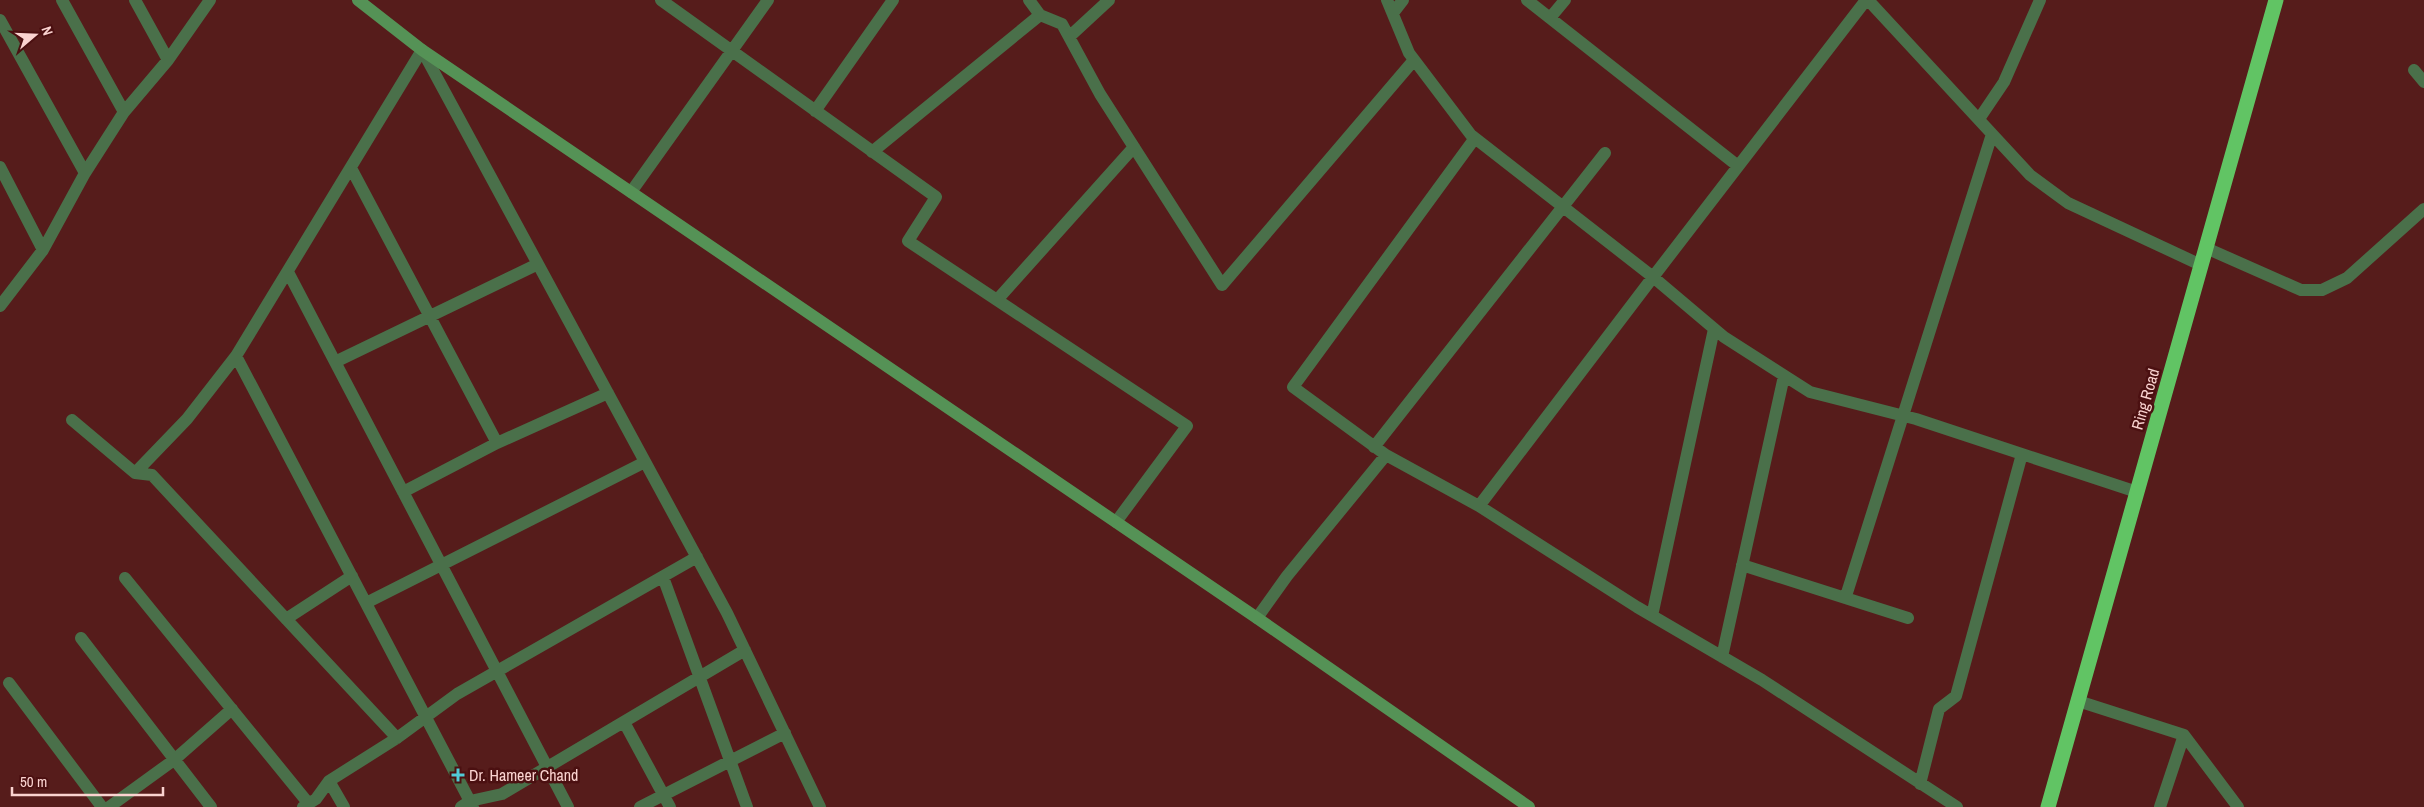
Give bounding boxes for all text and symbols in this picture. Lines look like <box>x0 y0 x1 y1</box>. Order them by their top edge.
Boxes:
north arrow <box>10 10 60 60</box>
text: N <box>37 24 57 38</box>
street label: Ring Road <box>2126 366 2164 432</box>
scale bar <box>12 764 164 796</box>
place label: Dr. Hameer Chand <box>469 764 578 786</box>
marker: Dr. Hameer Chand <box>451 768 465 782</box>
text: 50 m <box>20 771 47 792</box>

